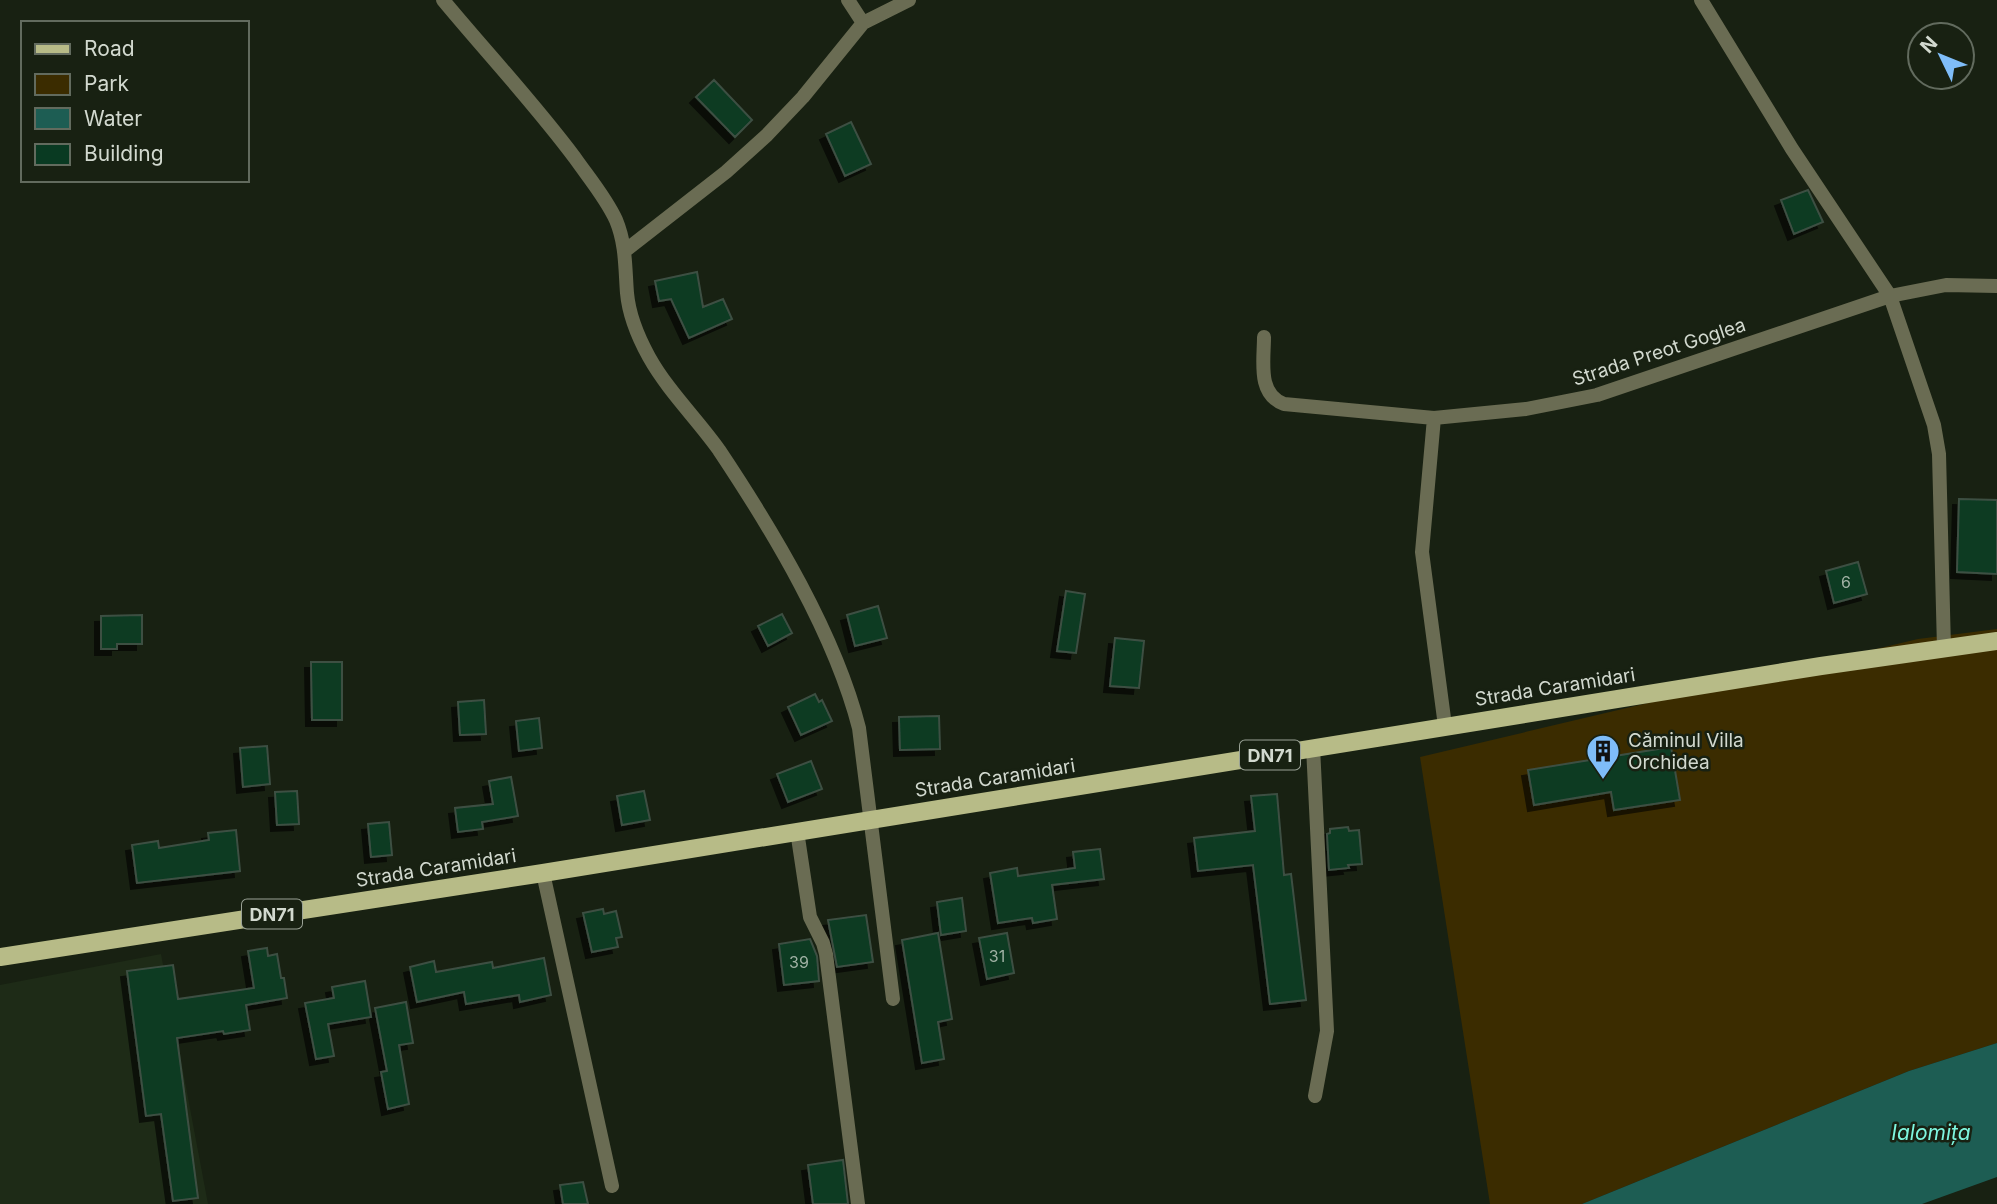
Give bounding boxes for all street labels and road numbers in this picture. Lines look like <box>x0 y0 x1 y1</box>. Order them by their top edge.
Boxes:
street label: Strada Preot Goglea <box>1570 313 1748 391</box>
street label: Strada Caramidari <box>1473 663 1637 711</box>
road number: DN71 <box>1240 740 1300 770</box>
street label: Strada Caramidari <box>913 754 1077 802</box>
street label: Strada Caramidari <box>354 844 518 892</box>
road number: DN71 <box>242 900 302 929</box>

